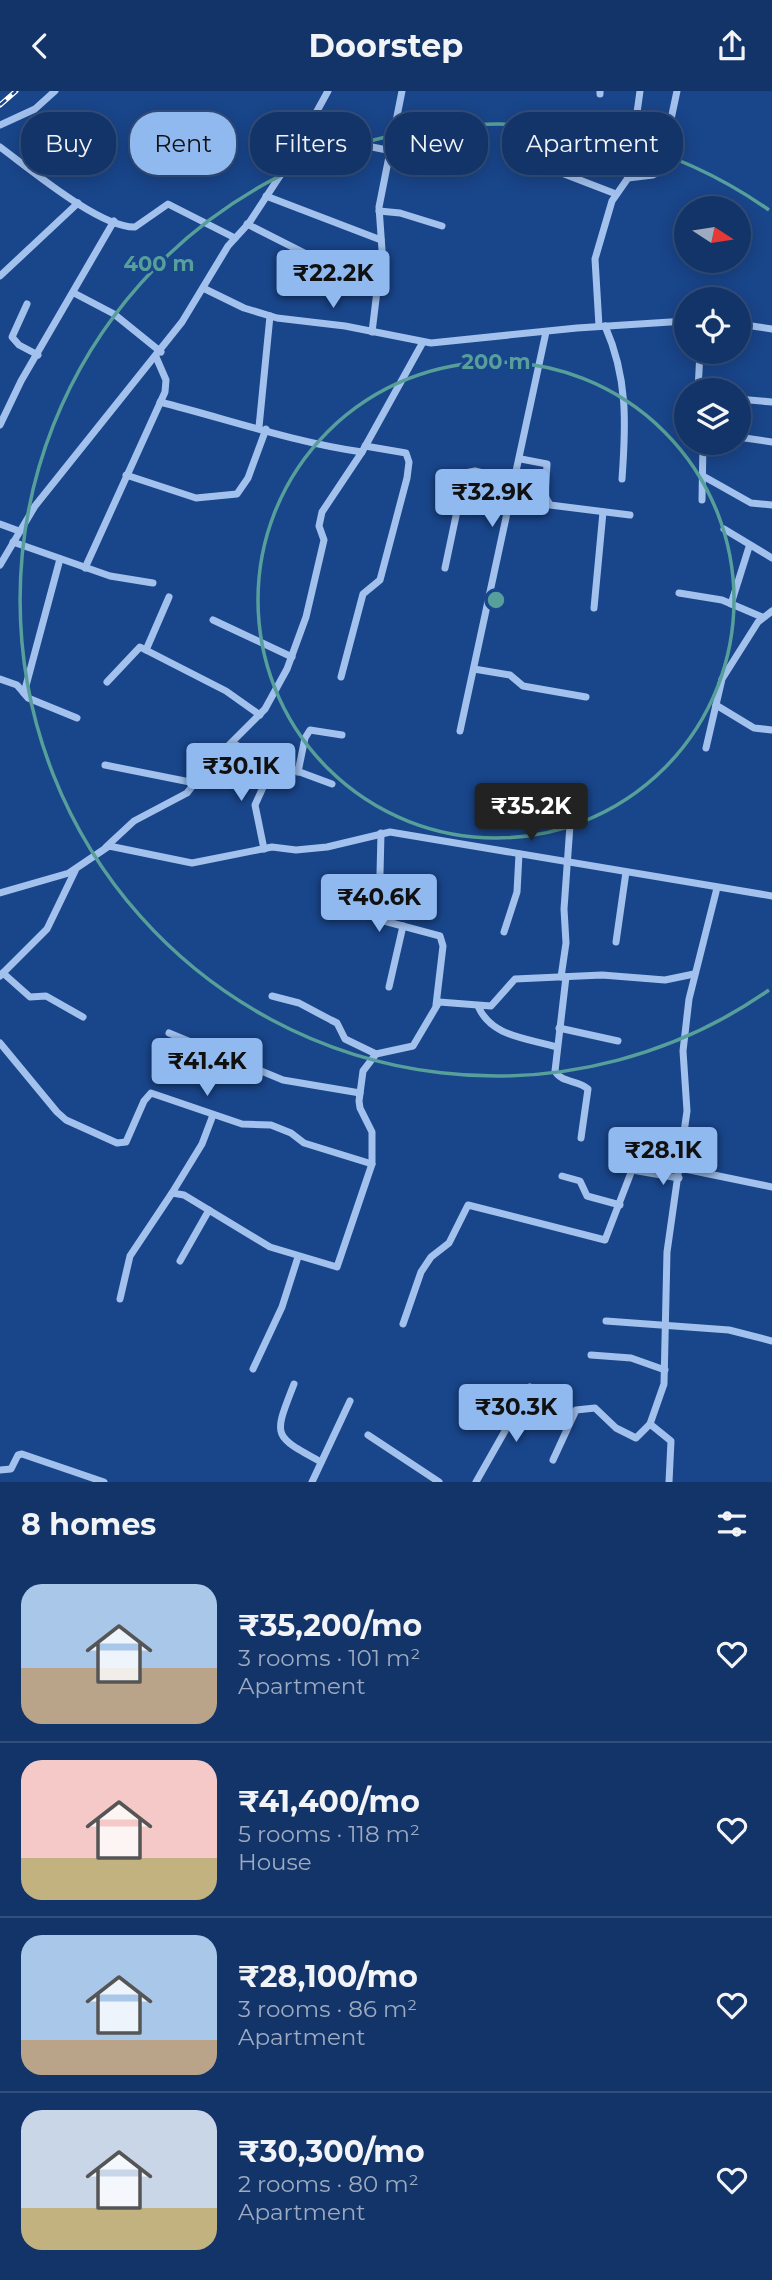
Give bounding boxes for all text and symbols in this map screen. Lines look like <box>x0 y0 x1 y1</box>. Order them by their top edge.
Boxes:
text: Doorstep <box>309 26 463 65</box>
icon: back <box>21 27 59 65</box>
icon: share <box>713 27 751 65</box>
chip: Buy <box>21 112 116 175</box>
chip: Rent <box>130 112 236 175</box>
chip: Filters <box>250 112 371 175</box>
chip: New <box>385 112 488 175</box>
chip: Apartment <box>502 112 683 175</box>
north arrow <box>674 196 751 273</box>
map controls <box>674 196 751 455</box>
text: 400 m <box>124 251 194 276</box>
pin: ₹22.2K <box>276 251 390 310</box>
text: ₹22.2K <box>293 259 373 287</box>
button: locate <box>674 287 751 364</box>
text: 200 m <box>462 349 530 374</box>
button: layers <box>674 378 751 455</box>
pin: ₹32.9K <box>435 469 549 529</box>
text: ₹32.9K <box>451 478 533 506</box>
centre of rings <box>484 588 508 612</box>
pin: ₹30.1K <box>184 743 298 803</box>
text: ₹30.1K <box>202 752 280 780</box>
pin: ₹35.2K <box>474 783 588 843</box>
text: ₹35.2K <box>491 792 571 820</box>
pin: ₹40.6K <box>322 875 436 934</box>
text: ₹40.6K <box>337 883 421 911</box>
pin: ₹41.4K <box>150 1039 264 1098</box>
text: ₹41.4K <box>168 1047 246 1075</box>
pin: ₹28.1K <box>606 1127 720 1187</box>
text: ₹28.1K <box>624 1136 702 1164</box>
pin: ₹30.3K <box>459 1385 573 1444</box>
text: ₹30.3K <box>475 1393 557 1421</box>
icon: filters <box>713 1505 751 1543</box>
text: 8 homes <box>21 1506 156 1543</box>
text: ₹35,200/mo <box>238 1607 422 1644</box>
icon: home <box>77 1612 161 1696</box>
icon: heart <box>713 1635 751 1673</box>
text: 3 rooms · 101 m² <box>238 1644 420 1672</box>
text: Apartment <box>238 1672 366 1700</box>
text: ₹41,400/mo <box>238 1783 420 1820</box>
icon: home <box>77 1788 161 1872</box>
icon: heart <box>713 1811 751 1849</box>
text: 5 rooms · 118 m² <box>238 1820 420 1848</box>
text: House <box>238 1848 312 1876</box>
text: ₹28,100/mo <box>238 1958 418 1995</box>
icon: home <box>77 1963 161 2047</box>
icon: heart <box>713 1986 751 2024</box>
text: 3 rooms · 86 m² <box>238 1995 417 2023</box>
text: Apartment <box>238 2023 366 2051</box>
text: ₹30,300/mo <box>238 2133 425 2170</box>
icon: home <box>77 2138 161 2222</box>
icon: heart <box>713 2161 751 2199</box>
text: 2 rooms · 80 m² <box>238 2170 419 2198</box>
text: Apartment <box>238 2198 366 2226</box>

